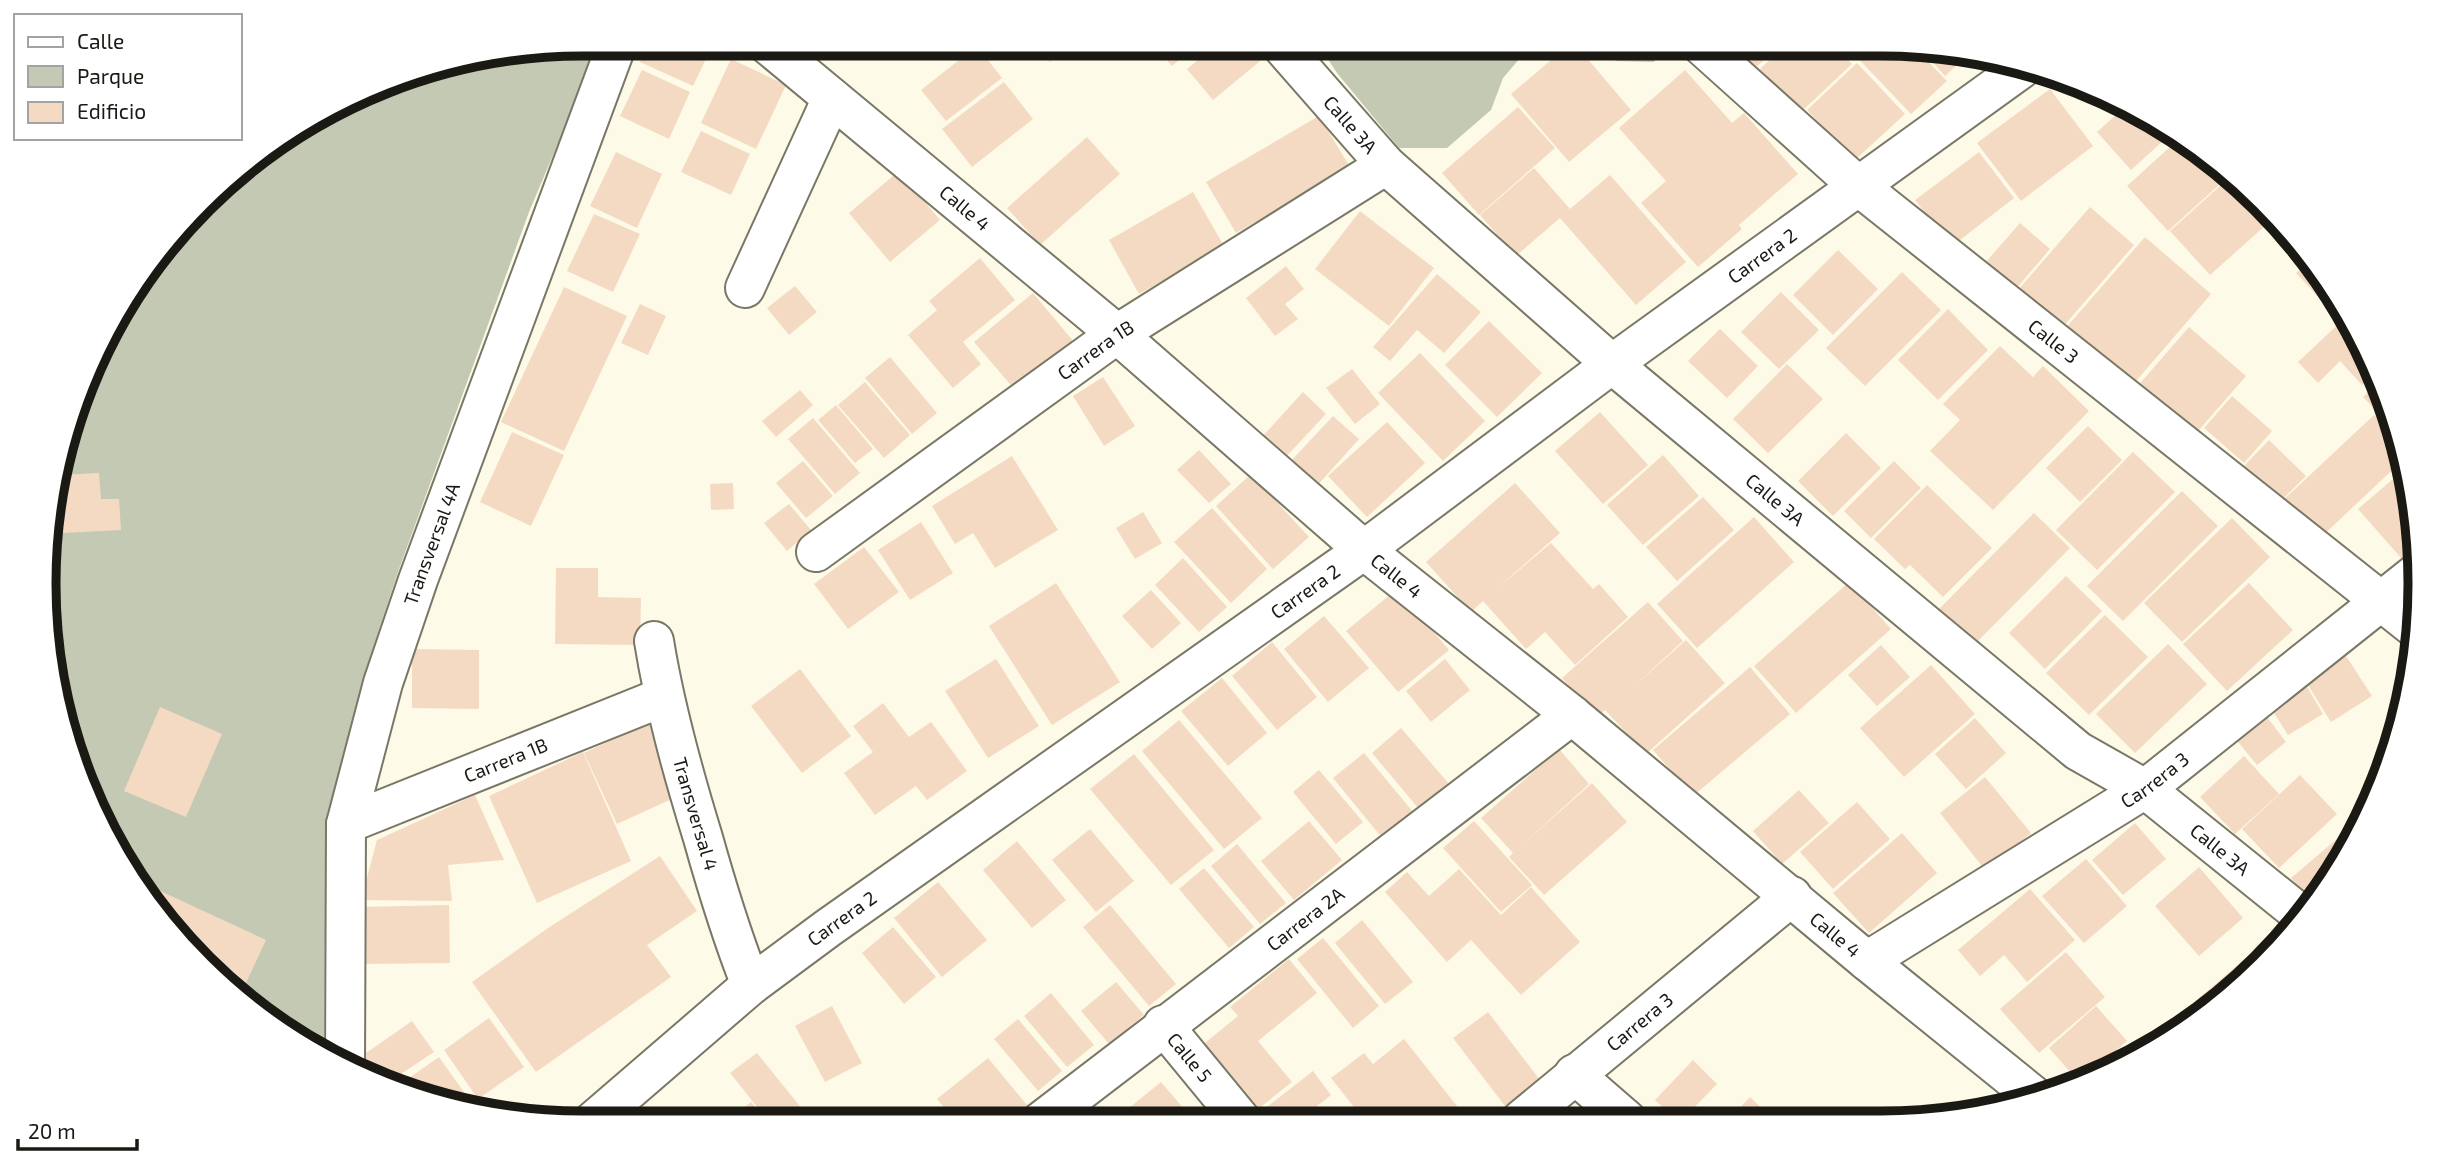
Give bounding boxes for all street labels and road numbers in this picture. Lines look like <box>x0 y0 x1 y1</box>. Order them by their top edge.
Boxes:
street label: Calle 3A <box>1319 90 1383 158</box>
street label: Calle 4 <box>935 180 995 235</box>
street label: Carrera 2 <box>1723 223 1801 288</box>
street label: Calle 3 <box>2024 314 2084 368</box>
street label: Carrera 1B <box>1053 315 1138 384</box>
street label: Calle 3A <box>1741 468 1810 530</box>
street label: Transversal 4A <box>398 479 464 608</box>
street label: Calle 4 <box>1367 548 1427 603</box>
street label: Carrera 2 <box>1266 559 1344 623</box>
street label: Carrera 1B <box>460 733 551 787</box>
street label: Carrera 3 <box>2116 747 2193 812</box>
street label: Transversal 4 <box>669 755 724 873</box>
street label: Calle 3A <box>2186 818 2255 880</box>
street label: Carrera 2A <box>1262 882 1348 956</box>
street label: Carrera 2 <box>803 886 881 950</box>
street label: Calle 4 <box>1806 907 1866 962</box>
street label: Carrera 3 <box>1601 987 1677 1056</box>
street label: Calle 5 <box>1163 1028 1217 1087</box>

